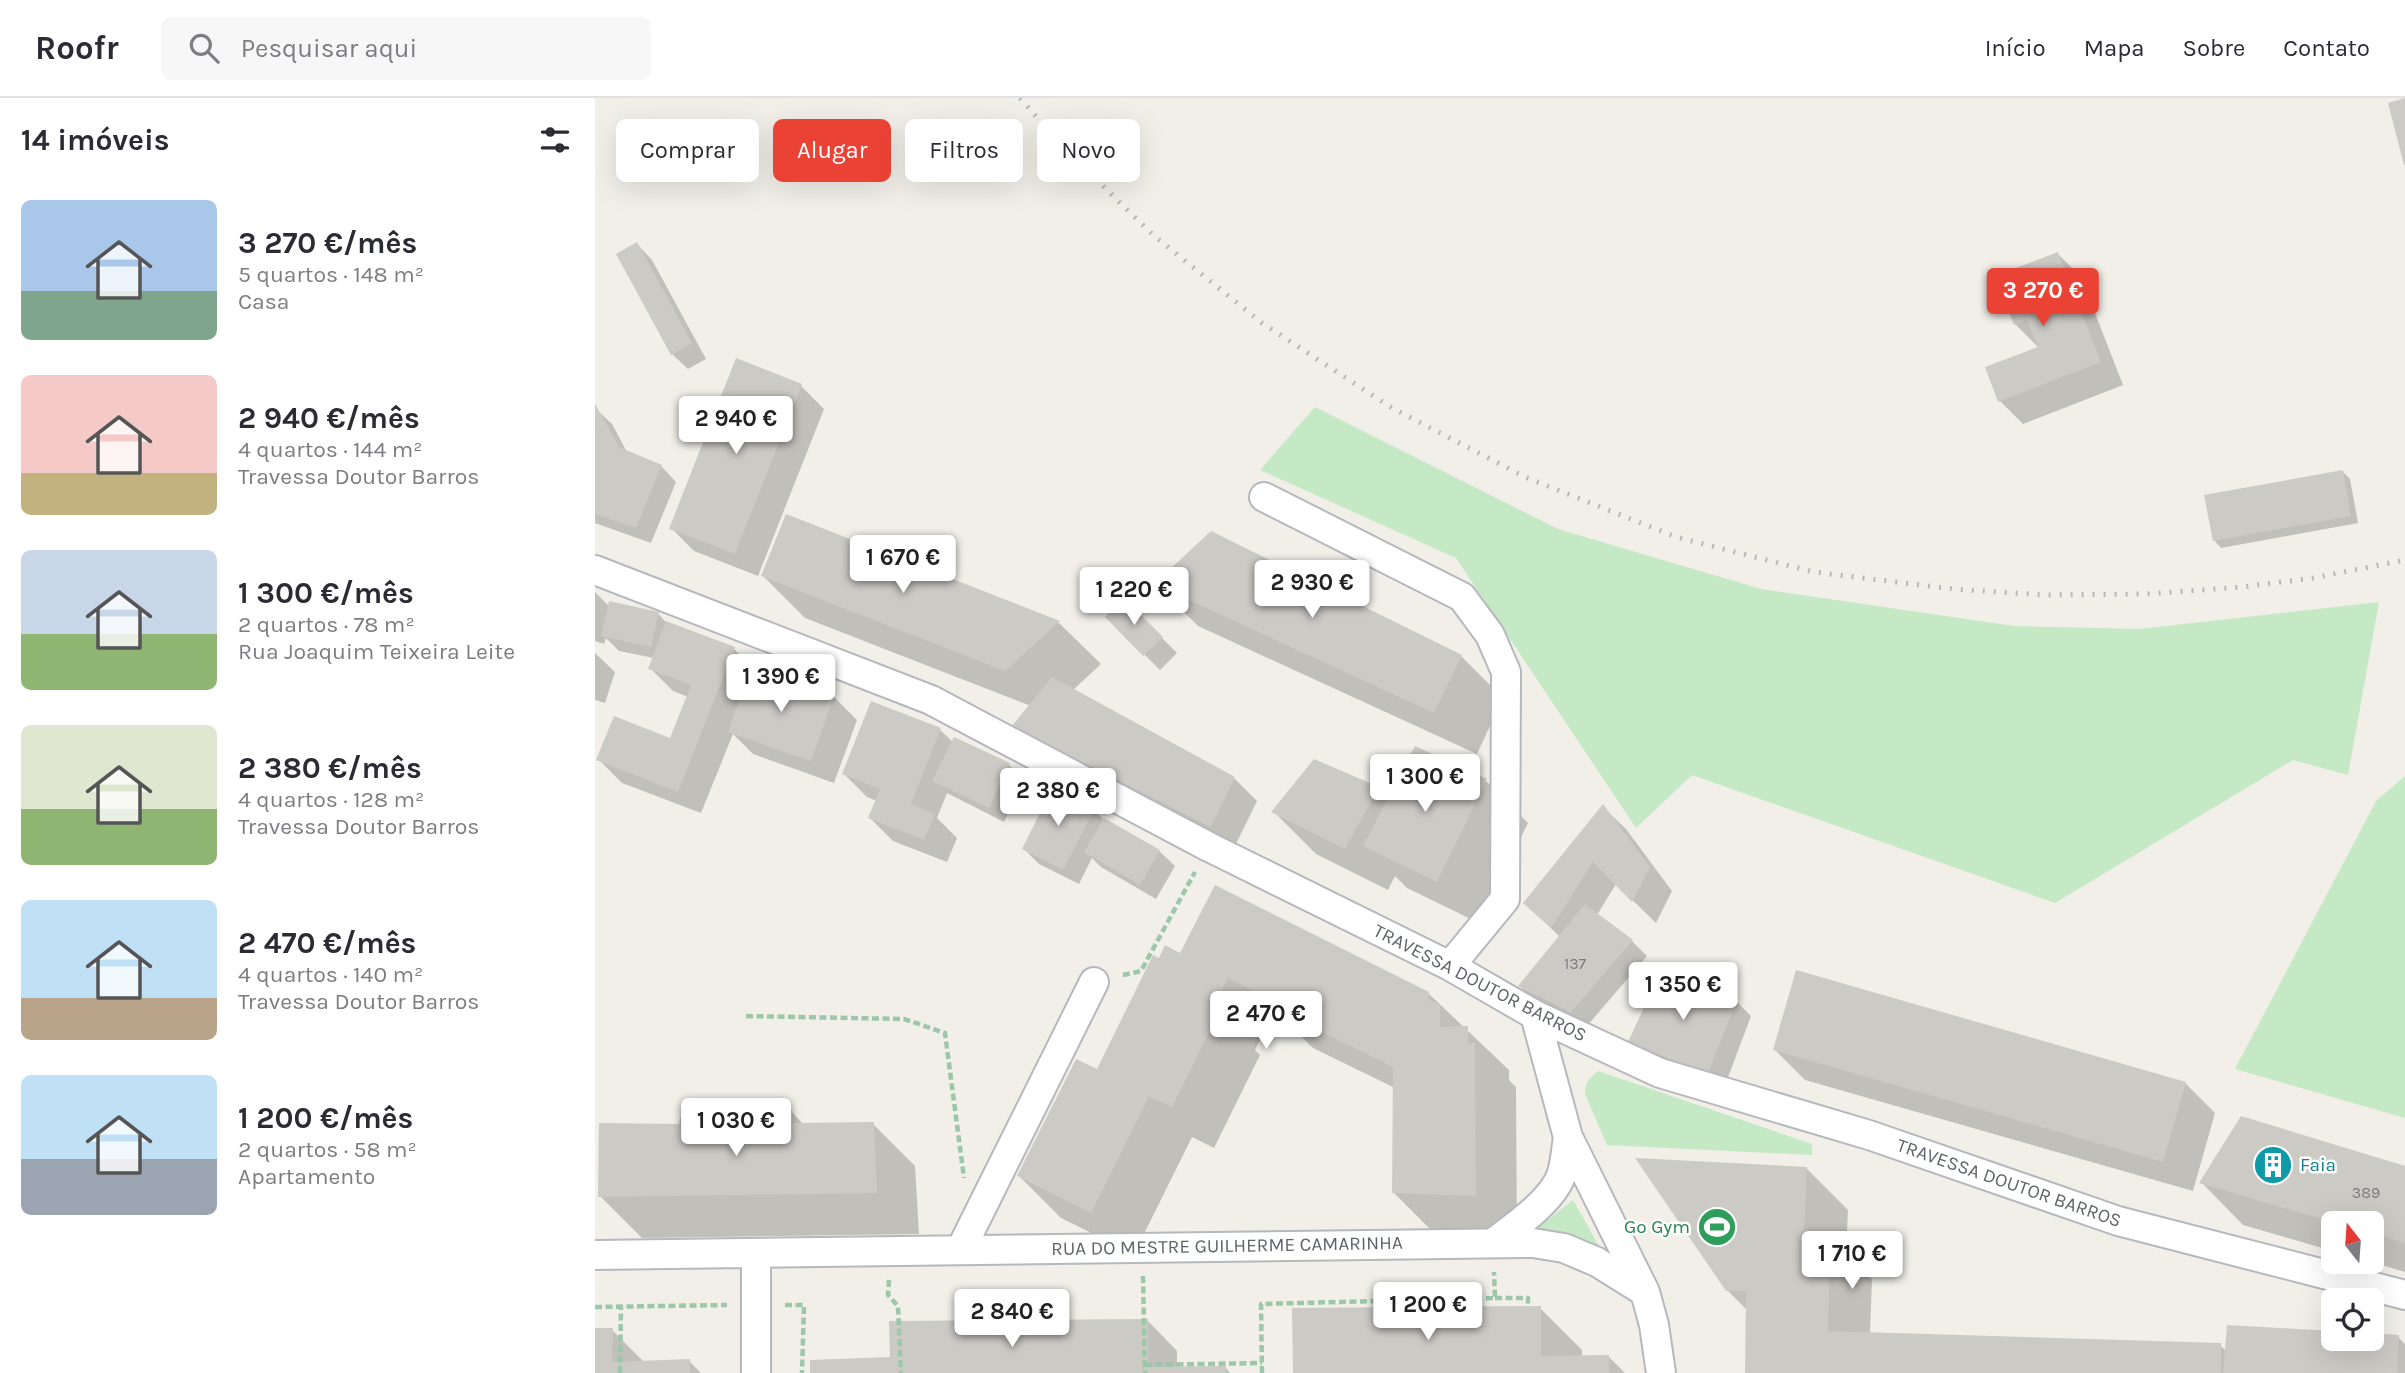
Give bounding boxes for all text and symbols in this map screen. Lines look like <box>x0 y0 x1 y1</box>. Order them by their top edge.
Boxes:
search box <box>161 17 651 80</box>
text: Roofr <box>35 29 119 67</box>
icon: search <box>185 29 223 67</box>
text: Pesquisar aqui <box>241 33 417 64</box>
text: Início <box>1985 34 2046 62</box>
text: Mapa <box>2084 34 2144 62</box>
text: Sobre <box>2182 34 2245 62</box>
text: Contato <box>2283 34 2370 62</box>
chip: Comprar <box>616 119 759 182</box>
chip: Alugar <box>773 119 891 182</box>
chip: Filtros <box>905 119 1023 182</box>
chip: Novo <box>1037 119 1140 182</box>
icon: filters <box>536 121 574 159</box>
text: 14 imóveis <box>21 122 170 158</box>
text: 3 270 €/mês <box>238 225 417 261</box>
icon: home <box>77 228 161 312</box>
text: 5 quartos · 148 m² <box>238 261 424 288</box>
pin: 3 270 € <box>1978 268 2108 328</box>
text: 3 270 € <box>2003 277 2083 304</box>
text: Casa <box>238 288 290 315</box>
pin: 2 940 € <box>671 396 801 456</box>
text: 2 940 €/mês <box>238 400 420 436</box>
icon: home <box>77 403 161 487</box>
text: 2 940 € <box>695 405 777 432</box>
text: 4 quartos · 144 m² <box>238 436 422 463</box>
text: Travessa Doutor Barros <box>238 463 479 490</box>
pin: 1 670 € <box>838 536 968 595</box>
text: 1 670 € <box>866 544 940 571</box>
pin: 2 930 € <box>1247 560 1377 620</box>
pin: 1 220 € <box>1069 568 1199 627</box>
text: 2 930 € <box>1270 569 1354 596</box>
text: 1 300 €/mês <box>238 575 414 611</box>
text: 1 220 € <box>1096 576 1172 603</box>
icon: home <box>77 578 161 662</box>
text: 2 quartos · 78 m² <box>238 611 415 638</box>
text: Rua Joaquim Teixeira Leite <box>238 638 515 665</box>
pin: 1 390 € <box>716 654 846 714</box>
text: 1 390 € <box>742 663 820 690</box>
text: 2 380 €/mês <box>238 750 422 786</box>
icon: home <box>77 753 161 837</box>
pin: 1 300 € <box>1360 754 1490 814</box>
text: 1 300 € <box>1386 763 1464 790</box>
pin: 2 380 € <box>993 768 1123 828</box>
text: 2 380 € <box>1016 777 1100 804</box>
text: 4 quartos · 128 m² <box>238 786 424 813</box>
text: Travessa Doutor Barros <box>238 813 479 840</box>
street label: TRAVESSA DOUTOR BARROS <box>1370 920 1590 1046</box>
text: 2 470 €/mês <box>238 925 416 961</box>
icon: home <box>77 928 161 1012</box>
house number: 137 <box>1564 954 1587 973</box>
text: 4 quartos · 140 m² <box>238 961 423 988</box>
pin: 1 350 € <box>1618 962 1748 1022</box>
text: 1 350 € <box>1645 971 1721 998</box>
text: Travessa Doutor Barros <box>238 988 479 1015</box>
pin: 2 470 € <box>1201 992 1331 1051</box>
text: 2 470 € <box>1226 1000 1306 1027</box>
pin: 1 030 € <box>671 1098 801 1158</box>
text: 1 200 €/mês <box>238 1100 413 1136</box>
icon: home <box>77 1103 161 1187</box>
text: 1 030 € <box>697 1107 775 1134</box>
street label: TRAVESSA DOUTOR BARROS <box>1894 1134 2124 1232</box>
text: 2 quartos · 58 m² <box>238 1136 417 1163</box>
building icon: Faia <box>2252 1144 2294 1186</box>
place label: Faia <box>2300 1154 2336 1176</box>
text: Apartamento <box>238 1163 375 1190</box>
house number: 389 <box>2352 1183 2380 1202</box>
sports icon: Go Gym <box>1696 1206 1738 1248</box>
north arrow <box>2321 1211 2383 1274</box>
map controls <box>2321 1211 2384 1351</box>
place label: Go Gym <box>1624 1216 1690 1238</box>
street label: RUA DO MESTRE GUILHERME CAMARINHA <box>1051 1232 1403 1260</box>
pin: 1 710 € <box>1787 1232 1917 1291</box>
text: 1 710 € <box>1818 1240 1886 1267</box>
pin: 1 200 € <box>1363 1282 1493 1342</box>
button: locate <box>2321 1288 2384 1351</box>
pin: 2 840 € <box>947 1290 1077 1349</box>
text: 1 200 € <box>1389 1291 1467 1318</box>
text: 2 840 € <box>970 1298 1054 1325</box>

